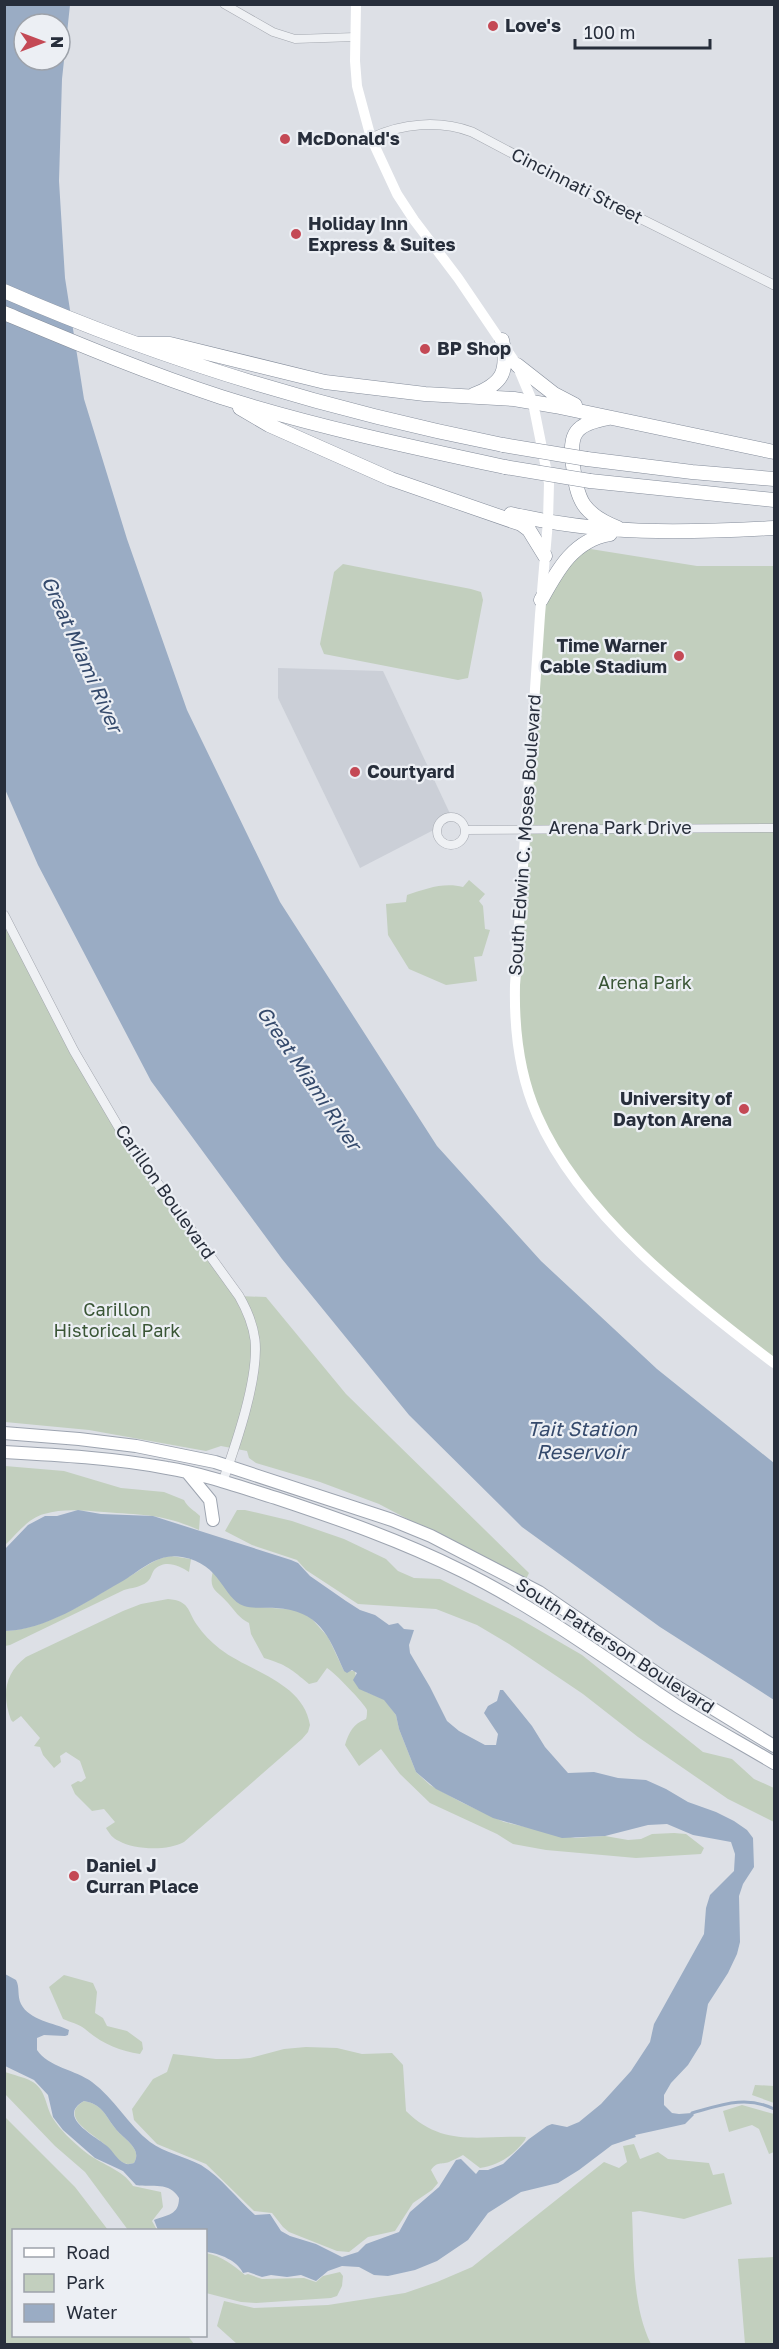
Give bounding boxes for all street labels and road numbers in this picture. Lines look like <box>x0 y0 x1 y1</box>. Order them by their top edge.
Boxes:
street label: Cincinnati Street <box>508 142 647 228</box>
street label: South Edwin C. Moses Boulevard <box>503 694 545 976</box>
street label: Arena Park Drive <box>548 816 692 838</box>
street label: Carillon Boulevard <box>111 1120 220 1263</box>
street label: South Patterson Boulevard <box>512 1573 719 1718</box>

